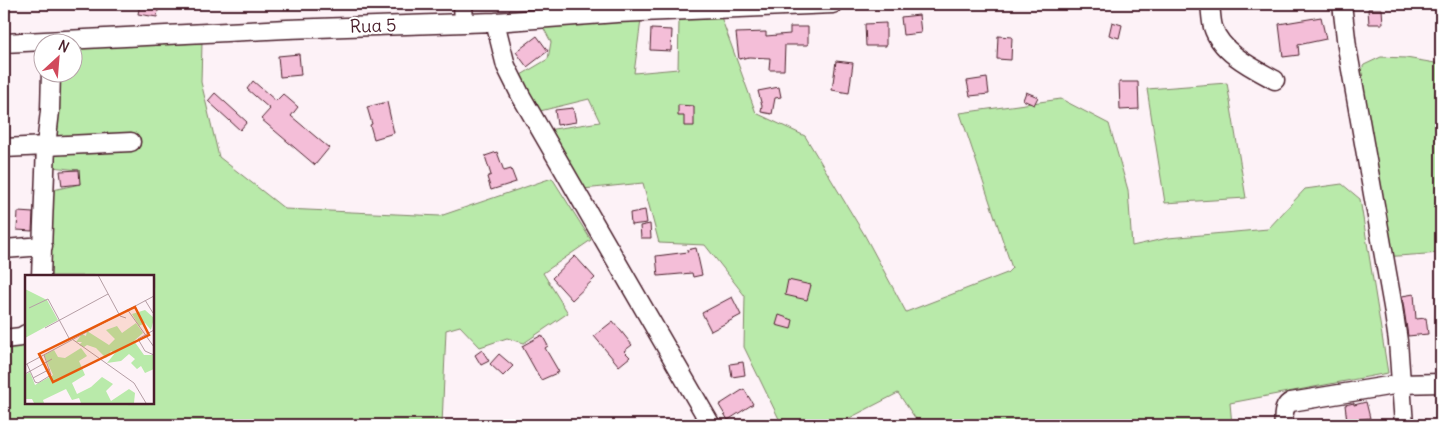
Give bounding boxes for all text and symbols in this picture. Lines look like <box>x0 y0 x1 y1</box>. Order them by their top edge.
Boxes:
street label: Rua 5 <box>349 13 397 38</box>
north arrow <box>32 32 82 82</box>
text: N <box>55 36 72 57</box>
inset map <box>25 275 154 404</box>

